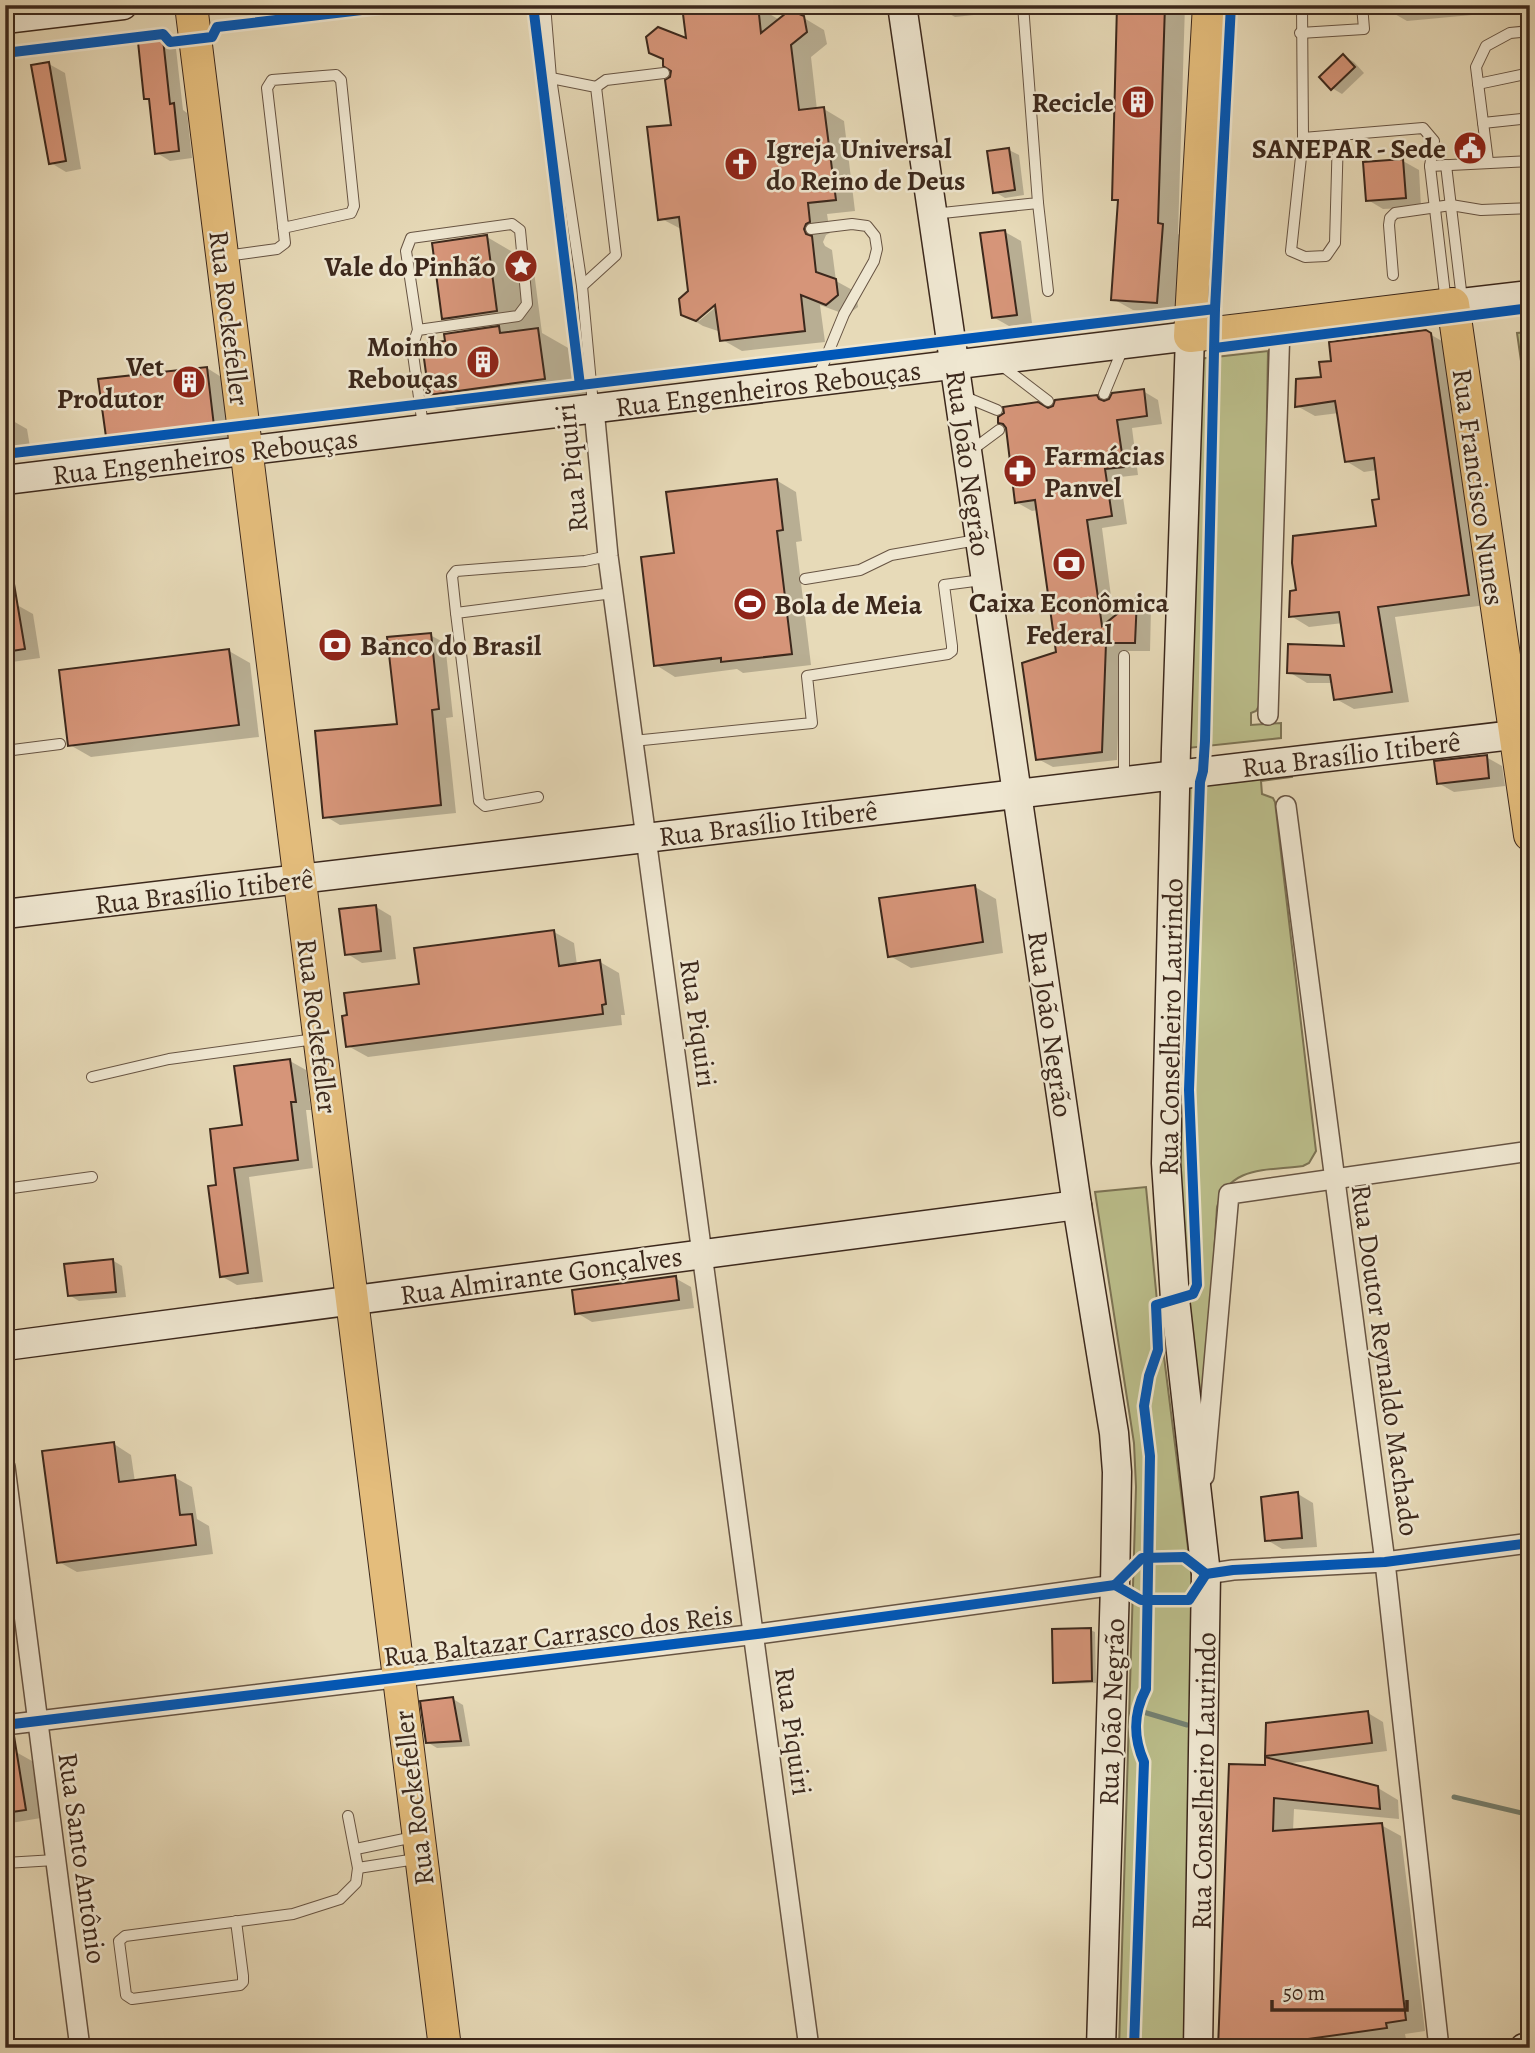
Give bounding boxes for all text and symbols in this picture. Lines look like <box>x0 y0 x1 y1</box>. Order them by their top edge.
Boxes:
building icon: Recicle <box>1119 83 1157 121</box>
place label: Recicle <box>1031 84 1114 122</box>
public building icon: SANEPAR - Sede <box>1451 129 1489 167</box>
place label: Igreja Universal do Reino de Deus <box>766 130 965 200</box>
place label: SANEPAR - Sede <box>1252 130 1446 168</box>
church icon: Igreja Universal do Reino de Deus <box>722 145 760 183</box>
street label: Rua Rockefeller <box>199 228 259 408</box>
place icon: Vale do Pinhão <box>502 247 540 285</box>
place label: Vale do Pinhão <box>323 248 496 286</box>
place label: Moinho Rebouças <box>347 328 458 398</box>
building icon: Moinho Rebouças <box>464 343 502 381</box>
place label: Vet Produtor <box>57 348 164 418</box>
street label: Rua Engenheiros Rebouças <box>613 351 923 427</box>
building icon: Vet Produtor <box>170 363 208 401</box>
street label: Rua Francisco Nunes <box>1443 366 1513 608</box>
street label: Rua João Negrão <box>936 367 1000 559</box>
street label: Rua Piquiri <box>546 402 598 534</box>
street label: Rua Engenheiros Rebouças <box>50 419 360 495</box>
place label: Farmácias Panvel <box>1044 437 1165 507</box>
pharmacy icon: Farmácias Panvel <box>1001 452 1039 490</box>
bank icon: Caixa Econômica Federal <box>1050 545 1088 583</box>
place label: Caixa Econômica Federal <box>969 584 1169 654</box>
sports icon: Bola de Meia <box>731 585 769 623</box>
place label: Bola de Meia <box>774 586 923 624</box>
bank icon: Banco do Brasil <box>316 626 354 664</box>
place label: Banco do Brasil <box>360 627 542 665</box>
street label: Rua Brasílio Itiberê <box>1239 723 1463 787</box>
street label: Rua Brasílio Itiberê <box>656 792 880 856</box>
street label: Rua Brasílio Itiberê <box>92 860 316 924</box>
street label: Rua Conselheiro Laurindo <box>1149 878 1193 1176</box>
street label: Rua João Negrão <box>1018 928 1082 1120</box>
street label: Rua Rockefeller <box>287 936 347 1116</box>
street label: Rua Piquiri <box>670 957 726 1090</box>
street label: Rua Doutor Reynaldo Machado <box>1342 1182 1429 1538</box>
street label: Rua Almirante Gonçalves <box>398 1237 685 1315</box>
street label: Rua Baltazar Carrasco dos Reis <box>381 1596 735 1676</box>
street label: Rua João Negrão <box>1090 1618 1134 1807</box>
street label: Rua Conselheiro Laurindo <box>1182 1632 1226 1930</box>
street label: Rua Piquiri <box>765 1665 821 1798</box>
street label: Rua Rockefeller <box>384 1708 444 1888</box>
street label: Rua Santo Antônio <box>48 1750 116 1966</box>
scale bar <box>1272 1969 1407 2013</box>
text: 50 m <box>1283 1979 1325 2007</box>

